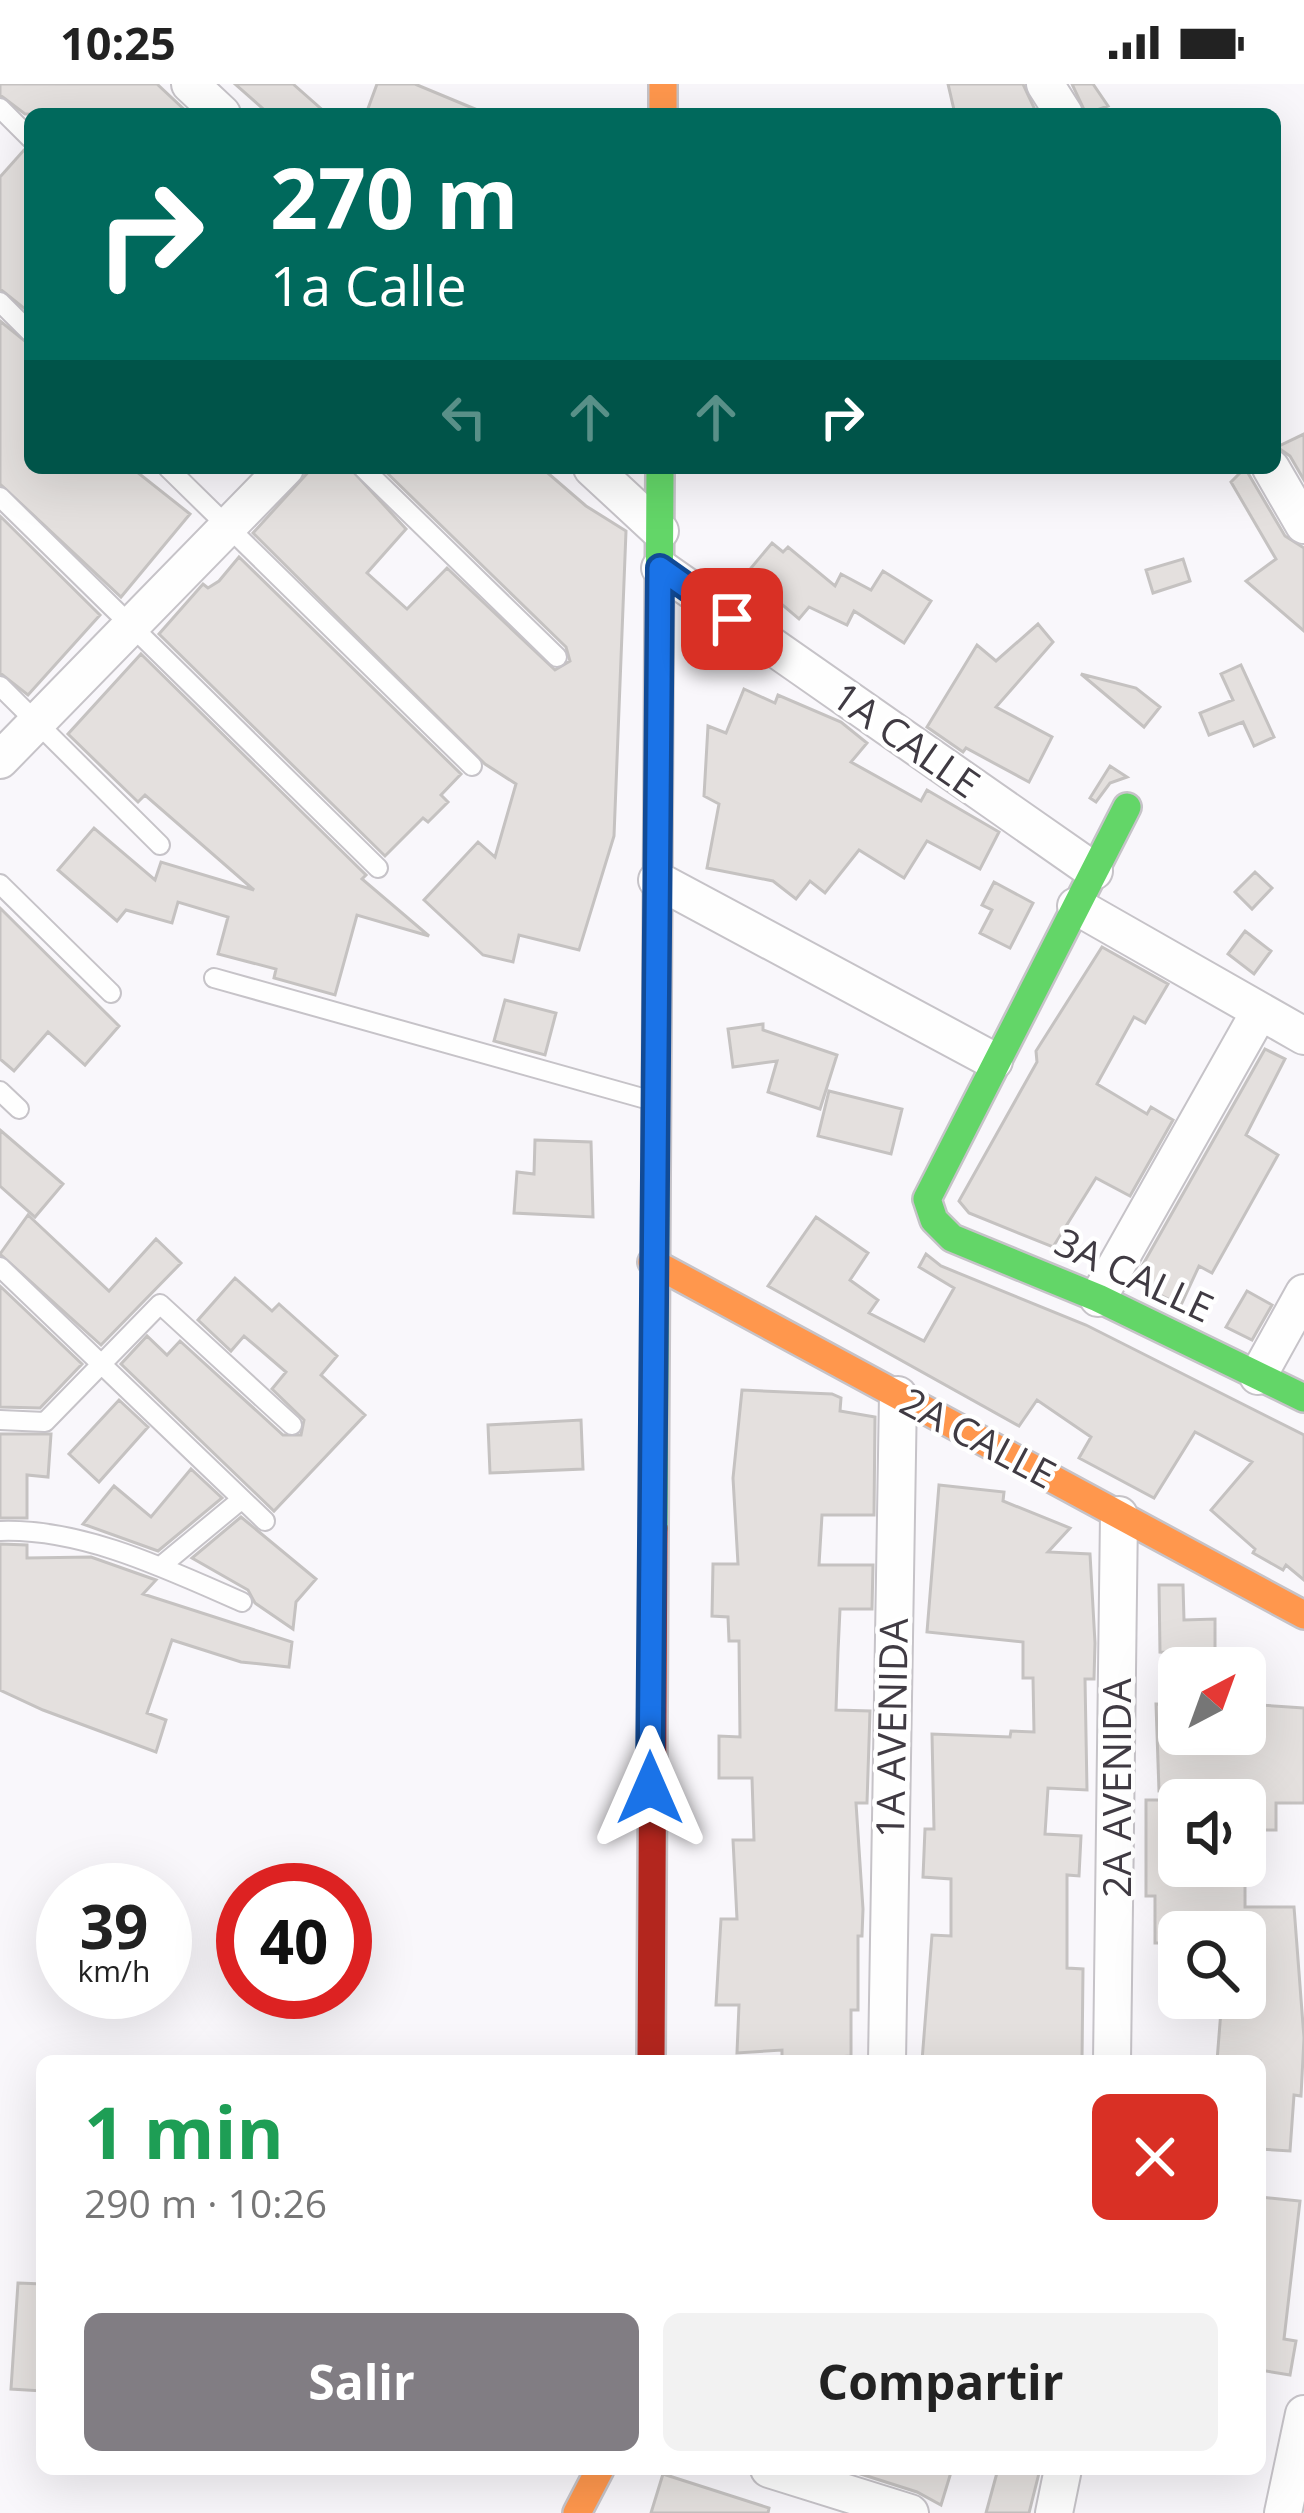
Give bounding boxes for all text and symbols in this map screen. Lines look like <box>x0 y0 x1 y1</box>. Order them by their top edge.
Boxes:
text: 10:25 <box>60 12 176 73</box>
text: 270 m <box>270 139 518 254</box>
icon: right <box>72 156 228 312</box>
text: 1a Calle <box>270 248 467 322</box>
icon: left <box>431 384 497 450</box>
icon: ahead <box>557 384 623 450</box>
icon: ahead <box>683 384 749 450</box>
icon: right <box>809 384 875 450</box>
pin <box>681 568 783 670</box>
icon: arrive <box>699 586 765 652</box>
street label: 1A CALLE <box>823 669 991 809</box>
street label: 3A CALLE <box>1047 1214 1222 1333</box>
street label: 2A CALLE <box>892 1374 1066 1500</box>
street label: 1A AVENIDA <box>862 1617 919 1838</box>
north arrow <box>1158 1647 1266 1755</box>
map controls <box>1158 1647 1266 2019</box>
street label: 2A AVENIDA <box>1089 1678 1142 1898</box>
position arrow <box>587 1725 713 1851</box>
button: sound <box>1158 1779 1266 1887</box>
speed limit sign: 40 <box>216 1863 372 2019</box>
text: 39 <box>80 1885 148 1967</box>
button: search <box>1158 1911 1266 2019</box>
text: km/h <box>78 1950 150 1991</box>
text: 1 min <box>84 2082 284 2180</box>
button: close <box>1092 2094 1218 2220</box>
text: 290 m · 10:26 <box>84 2176 327 2229</box>
button: Salir <box>84 2313 639 2451</box>
button: Compartir <box>663 2313 1218 2451</box>

